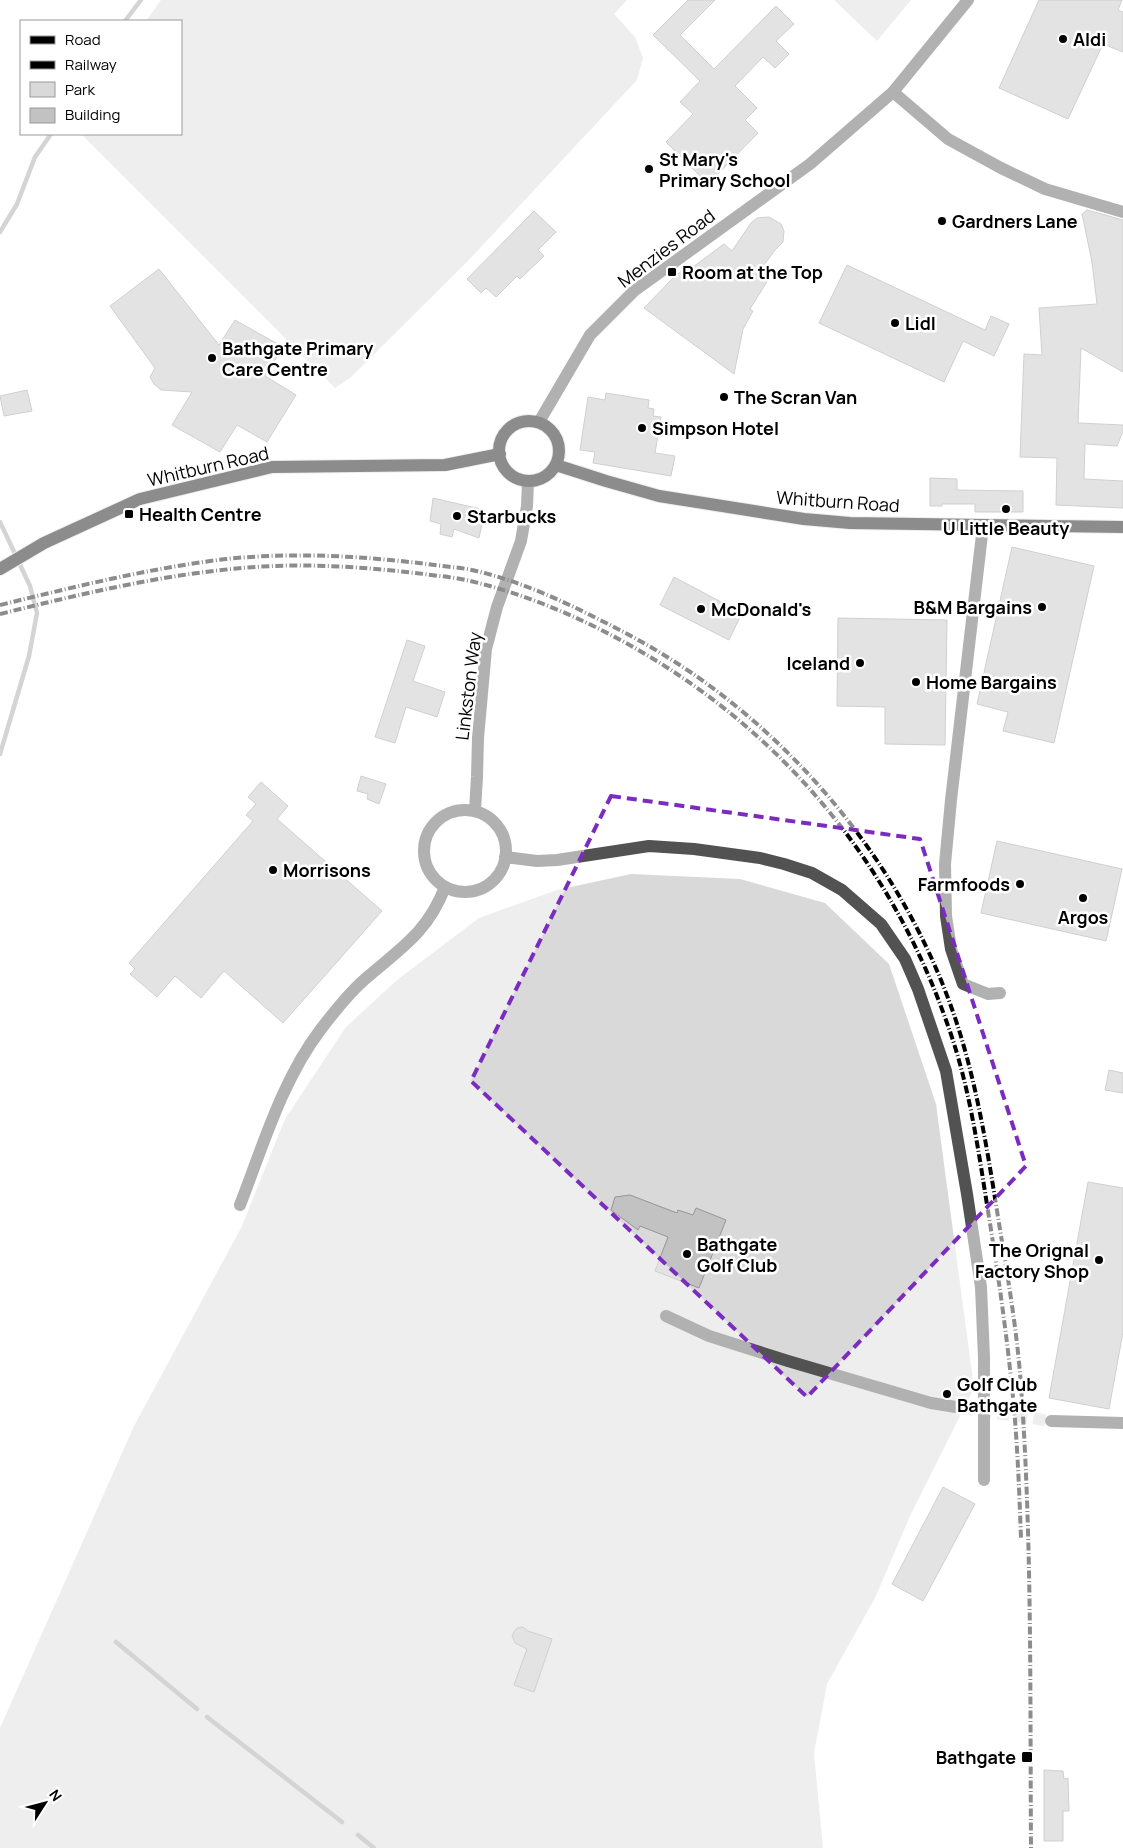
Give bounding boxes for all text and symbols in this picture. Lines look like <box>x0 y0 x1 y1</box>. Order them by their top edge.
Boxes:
legend <box>20 20 182 135</box>
place label: Aldi <box>1073 27 1106 51</box>
text: Road <box>65 29 101 50</box>
marker: Aldi <box>1057 33 1069 45</box>
text: Railway <box>65 54 117 75</box>
text: Park <box>65 79 95 100</box>
text: Building <box>65 104 120 125</box>
place label: St Mary's Primary School <box>659 147 791 192</box>
marker: St Mary's Primary School <box>643 163 655 175</box>
street label: Menzies Road <box>612 203 720 293</box>
place label: Gardners Lane <box>952 209 1078 233</box>
marker: Gardners Lane <box>936 215 948 227</box>
place label: Room at the Top <box>682 260 823 284</box>
marker: Room at the Top <box>666 266 678 278</box>
place label: Lidl <box>905 311 936 335</box>
marker: Lidl <box>889 317 901 329</box>
place label: Bathgate Primary Care Centre <box>222 336 373 381</box>
marker: Bathgate Primary Care Centre <box>206 352 218 364</box>
place label: The Scran Van <box>734 385 857 409</box>
marker: The Scran Van <box>718 391 730 403</box>
place label: Simpson Hotel <box>652 416 779 440</box>
marker: Simpson Hotel <box>636 422 648 434</box>
street label: Whitburn Road <box>145 440 271 492</box>
street label: Whitburn Road <box>775 485 901 517</box>
place label: Health Centre <box>139 502 262 526</box>
marker: U Little Beauty <box>1000 503 1012 515</box>
place label: Starbucks <box>467 504 556 528</box>
marker: Health Centre <box>123 508 135 520</box>
marker: Starbucks <box>451 510 463 522</box>
place label: U Little Beauty <box>943 516 1069 540</box>
place label: B&M Bargains <box>914 595 1032 619</box>
place label: McDonald's <box>711 597 812 621</box>
marker: B&M Bargains <box>1036 601 1048 613</box>
marker: McDonald's <box>695 603 707 615</box>
street label: Linkston Way <box>449 630 487 742</box>
place label: Iceland <box>786 651 850 675</box>
marker: Iceland <box>854 657 866 669</box>
place label: Home Bargains <box>926 670 1057 694</box>
marker: Home Bargains <box>910 676 922 688</box>
place label: Morrisons <box>283 858 371 882</box>
marker: Morrisons <box>267 864 279 876</box>
place label: Farmfoods <box>918 872 1010 896</box>
marker: Farmfoods <box>1014 878 1026 890</box>
marker: Argos <box>1077 892 1089 904</box>
place label: Argos <box>1058 905 1109 929</box>
place label: Bathgate Golf Club <box>697 1232 778 1277</box>
place label: The Orignal Factory Shop <box>975 1238 1089 1283</box>
marker: Bathgate Golf Club <box>681 1248 693 1260</box>
marker: The Orignal Factory Shop <box>1093 1254 1105 1266</box>
place label: Golf Club Bathgate <box>957 1372 1038 1417</box>
marker: Golf Club Bathgate <box>941 1388 953 1400</box>
place label: Bathgate <box>936 1745 1016 1769</box>
marker: Bathgate <box>1020 1750 1034 1764</box>
north arrow <box>20 1778 70 1828</box>
text: N <box>45 1785 67 1805</box>

